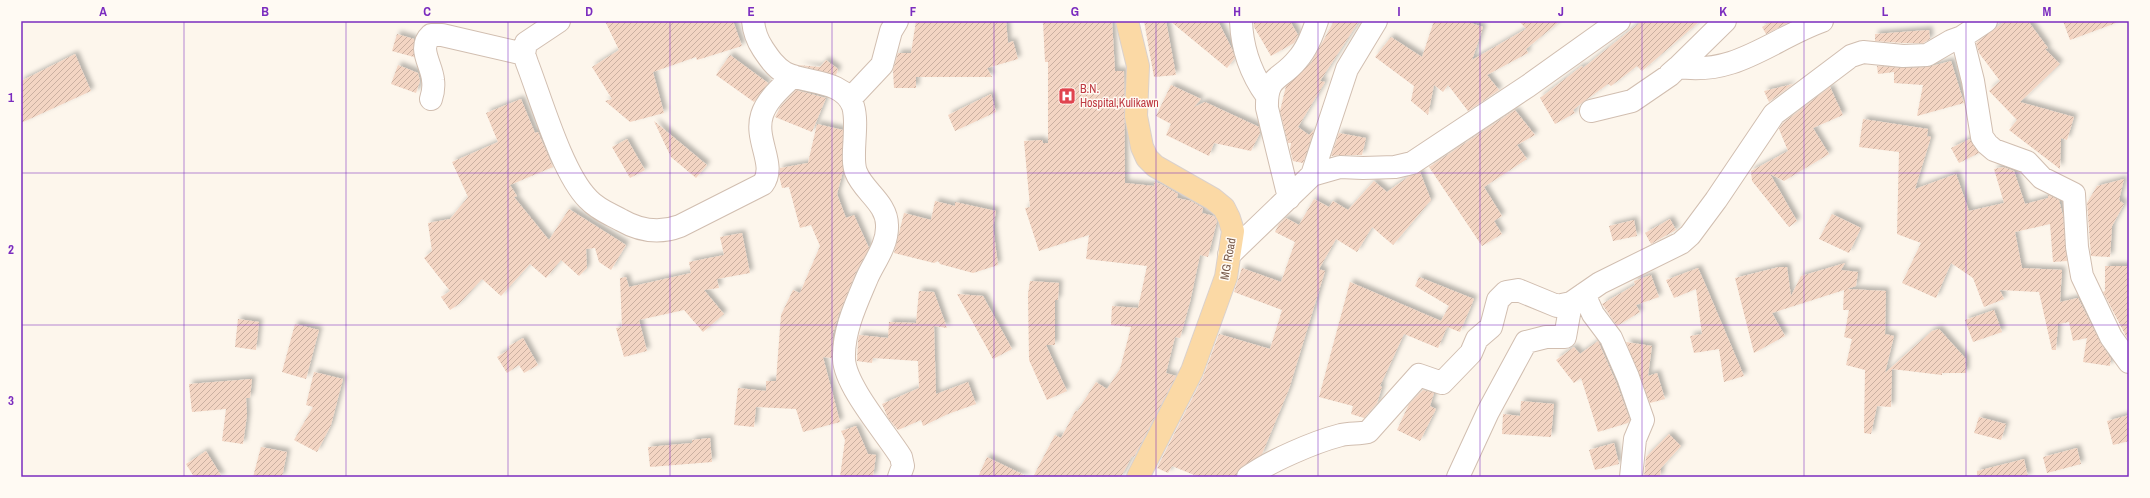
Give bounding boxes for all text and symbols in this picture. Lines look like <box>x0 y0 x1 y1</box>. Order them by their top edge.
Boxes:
text: A <box>99 3 107 20</box>
text: B <box>261 3 269 20</box>
text: C <box>423 3 431 20</box>
text: D <box>585 3 593 20</box>
text: E <box>747 3 755 20</box>
text: F <box>910 3 917 20</box>
text: G <box>1071 3 1079 20</box>
text: H <box>1233 3 1241 20</box>
text: I <box>1398 3 1401 20</box>
text: J <box>1558 3 1564 20</box>
text: K <box>1719 3 1727 20</box>
text: L <box>1882 3 1889 20</box>
text: M <box>2043 3 2052 20</box>
place label: B.N. Hospital,Kulikawn <box>1080 81 1159 111</box>
hospital icon: B.N. Hospital,Kulikawn <box>1057 86 1077 106</box>
text: 1 <box>8 89 14 106</box>
street label: MG Road <box>1216 237 1240 281</box>
text: 2 <box>8 241 14 258</box>
text: 3 <box>8 392 14 409</box>

